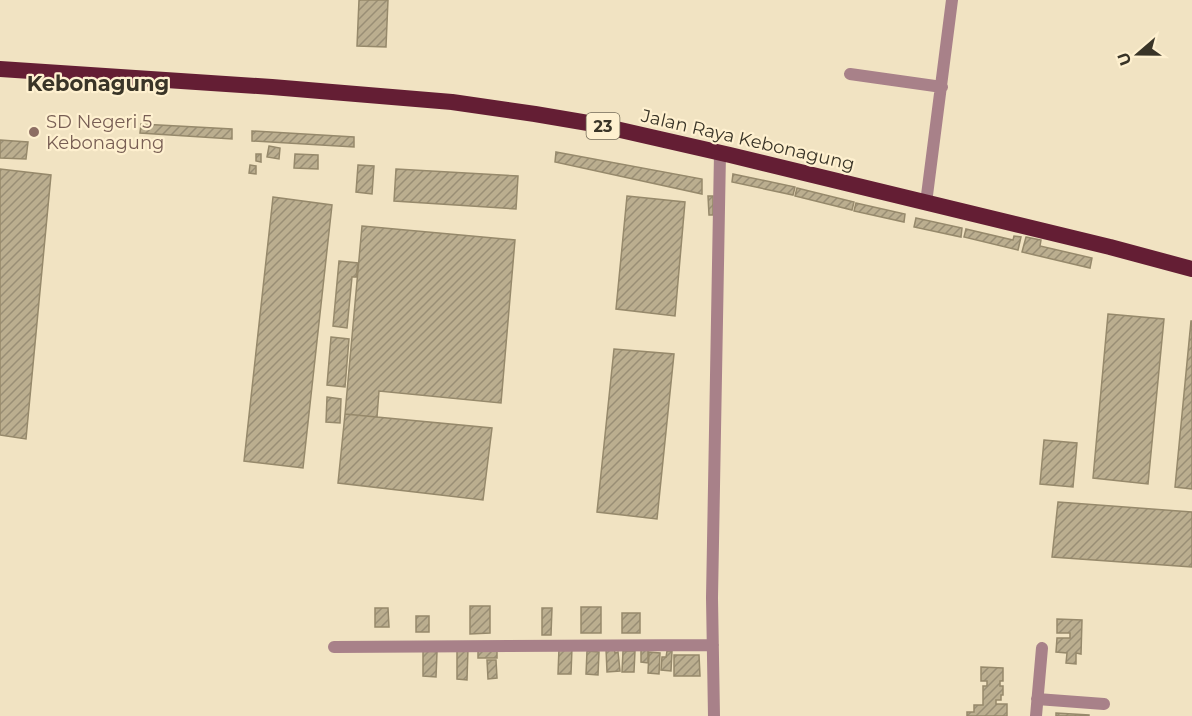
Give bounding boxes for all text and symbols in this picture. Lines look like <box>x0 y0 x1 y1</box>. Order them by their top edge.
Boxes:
north arrow <box>1108 24 1168 84</box>
text: U <box>1113 50 1135 68</box>
district label: Kebonagung <box>27 71 169 96</box>
street label: Jalan Raya Kebonagung <box>638 104 857 175</box>
place label: SD Negeri 5 Kebonagung <box>46 111 164 154</box>
road number: 23 <box>586 113 620 139</box>
marker: SD Negeri 5 Kebonagung <box>27 125 41 139</box>

